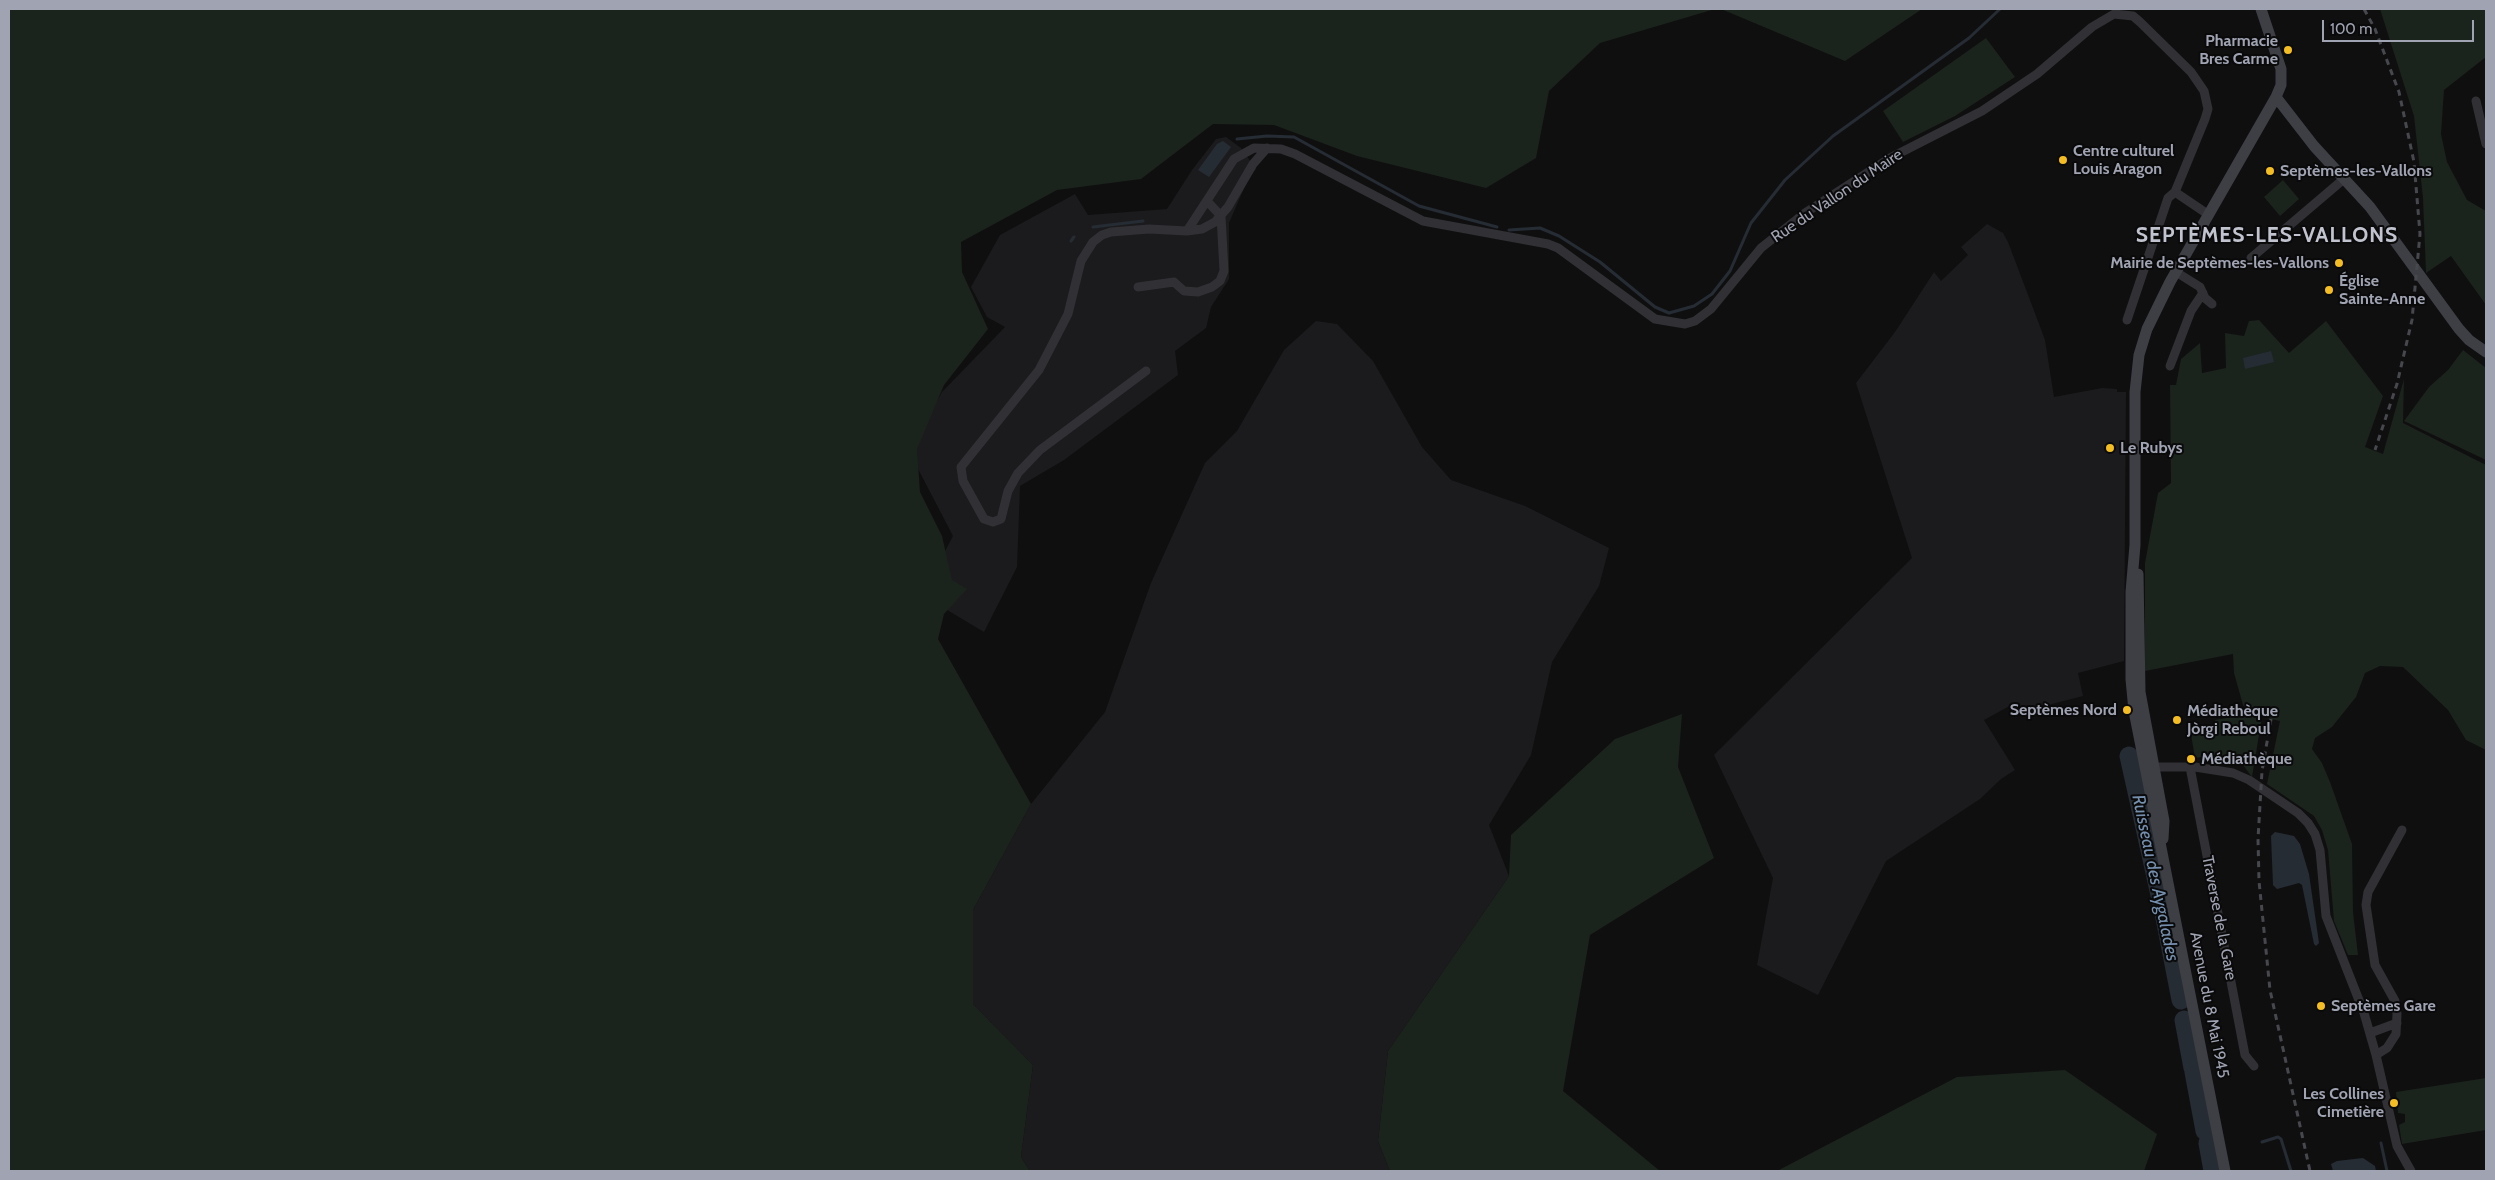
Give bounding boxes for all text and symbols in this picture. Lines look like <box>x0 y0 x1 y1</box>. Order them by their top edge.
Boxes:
scale bar <box>2325 10 2478 42</box>
text: 100 m <box>2330 20 2372 38</box>
place label: Pharmacie Bres Carme <box>2199 31 2278 69</box>
marker: Pharmacie Bres Carme <box>2282 44 2294 56</box>
place label: Centre culturel Louis Aragon <box>2073 141 2174 179</box>
street label: Rue du Vallon du Maire <box>1768 145 1906 247</box>
marker: Centre culturel Louis Aragon <box>2057 154 2069 166</box>
place label: Septèmes-les-Vallons <box>2280 161 2432 181</box>
marker: Septèmes-les-Vallons <box>2264 165 2276 177</box>
district label: SEPTÈMES-LES-VALLONS <box>2133 223 2401 249</box>
place label: Mairie de Septèmes-les-Vallons <box>2110 253 2329 273</box>
marker: Mairie de Septèmes-les-Vallons <box>2333 257 2345 269</box>
place label: Église Sainte-Anne <box>2339 271 2425 309</box>
marker: Église Sainte-Anne <box>2323 284 2335 296</box>
place label: Le Rubys <box>2120 438 2183 458</box>
marker: Le Rubys <box>2104 442 2116 454</box>
place label: Septèmes Nord <box>2010 700 2117 720</box>
place label: Médiathèque Jòrgi Reboul <box>2187 701 2278 739</box>
marker: Septèmes Nord <box>2121 704 2133 716</box>
marker: Médiathèque Jòrgi Reboul <box>2171 714 2183 726</box>
place label: Médiathèque <box>2201 749 2292 769</box>
marker: Médiathèque <box>2185 753 2197 765</box>
water label: Ruisseau des Aygalades <box>2127 793 2183 963</box>
street label: Traverse de la Gare <box>2198 854 2240 982</box>
street label: Avenue du 8 Mai 1945 <box>2185 930 2233 1080</box>
place label: Septèmes Gare <box>2331 996 2436 1016</box>
marker: Septèmes Gare <box>2315 1000 2327 1012</box>
place label: Les Collines Cimetière <box>2303 1084 2384 1122</box>
marker: Les Collines Cimetière <box>2388 1097 2400 1109</box>

